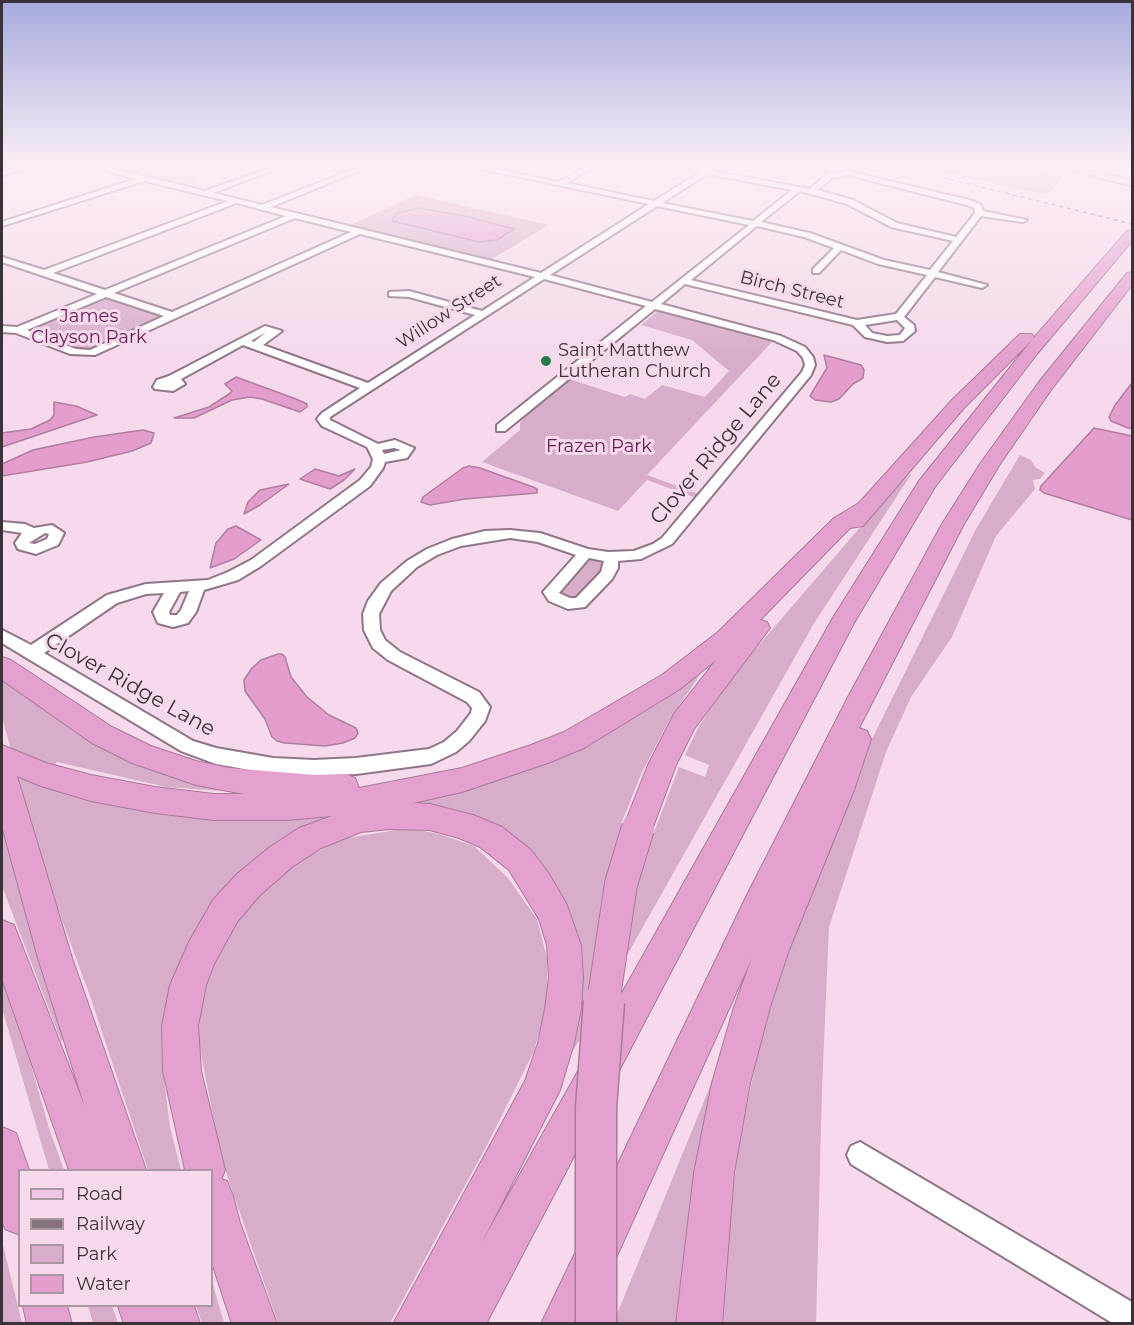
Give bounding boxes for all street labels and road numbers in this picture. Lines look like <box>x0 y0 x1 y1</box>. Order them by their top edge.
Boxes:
street label: Birch Street <box>738 267 846 313</box>
street label: Willow Street <box>393 270 505 354</box>
street label: Clover Ridge Lane <box>645 368 787 530</box>
street label: Clover Ridge Lane <box>41 628 219 742</box>

